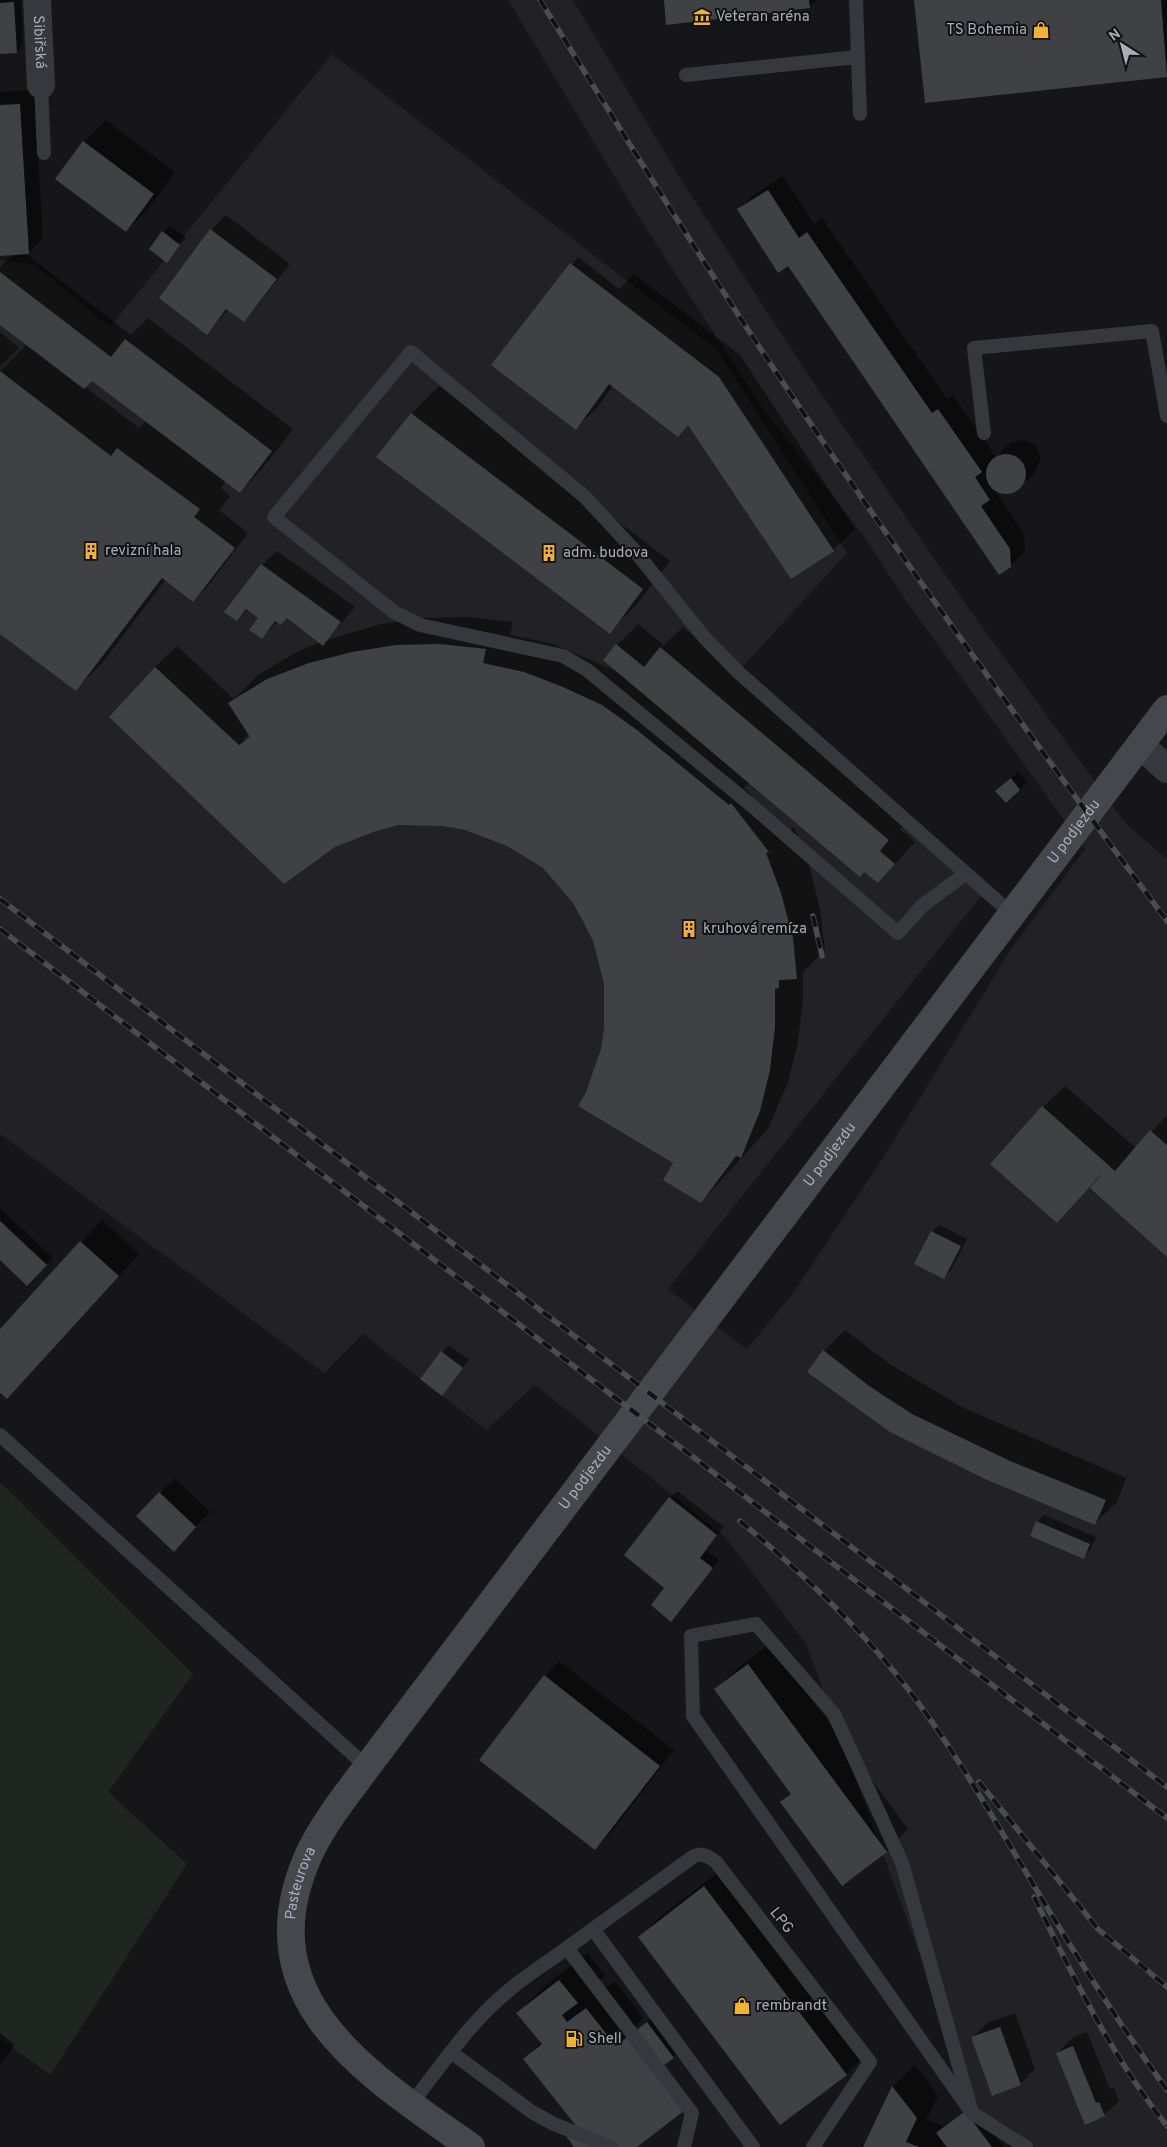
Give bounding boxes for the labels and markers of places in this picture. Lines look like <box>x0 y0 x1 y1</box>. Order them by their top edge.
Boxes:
museum icon: Veteran aréna <box>692 7 712 27</box>
place label: Veteran aréna <box>716 8 810 27</box>
shop icon: TS Bohemia <box>1031 20 1051 40</box>
place label: TS Bohemia <box>946 21 1027 40</box>
building icon: revizní hala <box>81 541 101 561</box>
place label: revizní hala <box>105 542 181 561</box>
building icon: adm. budova <box>539 543 559 563</box>
place label: adm. budova <box>563 544 648 563</box>
building icon: kruhová remíza <box>679 919 699 939</box>
place label: kruhová remíza <box>703 920 807 939</box>
shop icon: rembrandt <box>732 1996 752 2016</box>
place label: rembrandt <box>756 1997 827 2016</box>
fuel station icon: Shell <box>564 2029 584 2049</box>
place label: Shell <box>588 2030 622 2049</box>

